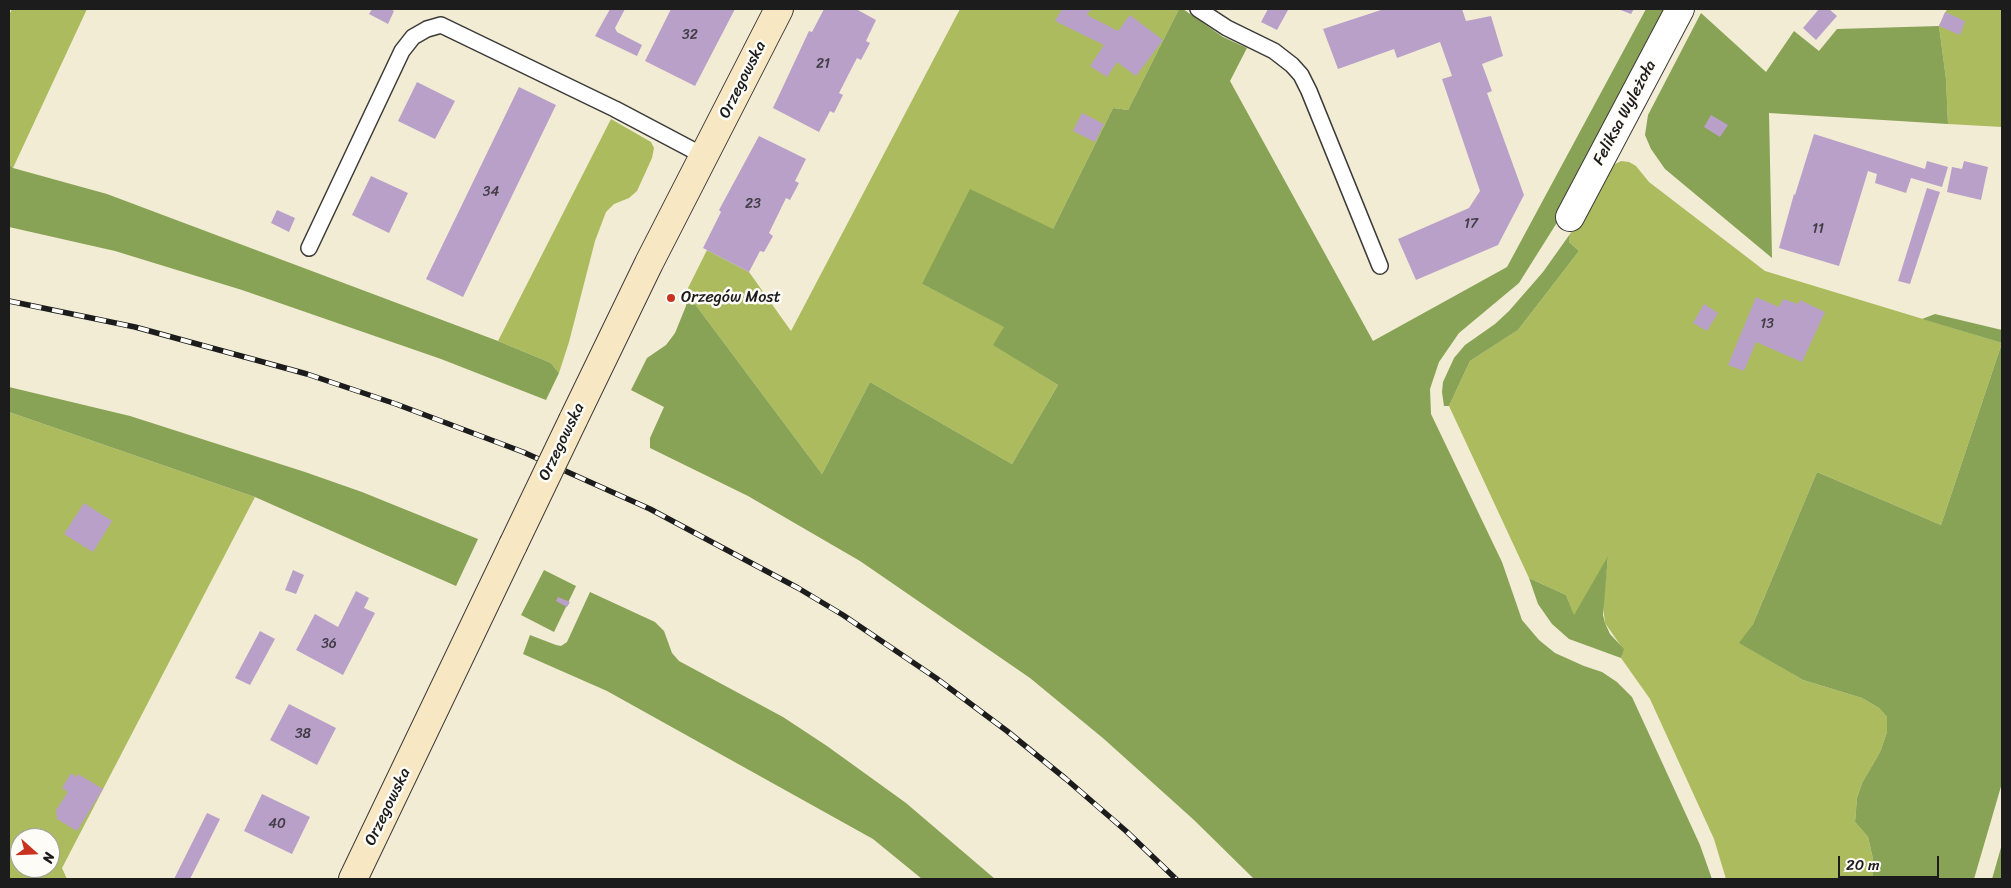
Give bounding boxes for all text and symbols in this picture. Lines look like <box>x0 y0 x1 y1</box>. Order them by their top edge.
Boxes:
house number: 32 <box>682 27 698 43</box>
street label: Orzegowska <box>715 38 771 122</box>
house number: 21 <box>816 56 830 72</box>
street label: Feliksa Wyleżoła <box>1589 57 1661 169</box>
house number: 34 <box>483 184 499 200</box>
house number: 23 <box>745 196 761 212</box>
house number: 17 <box>1464 216 1478 232</box>
house number: 11 <box>1812 221 1824 237</box>
place label: Orzegów Most <box>681 288 781 308</box>
marker: Orzegów Most <box>665 292 677 304</box>
house number: 13 <box>1760 316 1774 332</box>
street label: Orzegowska <box>535 400 589 484</box>
house number: 36 <box>321 636 337 652</box>
house number: 38 <box>295 726 311 742</box>
street label: Orzegowska <box>361 765 415 849</box>
house number: 40 <box>268 816 286 832</box>
north arrow <box>10 828 60 878</box>
scale bar <box>1841 846 1942 878</box>
text: N <box>35 849 62 867</box>
text: 20 m <box>1846 852 1880 878</box>

